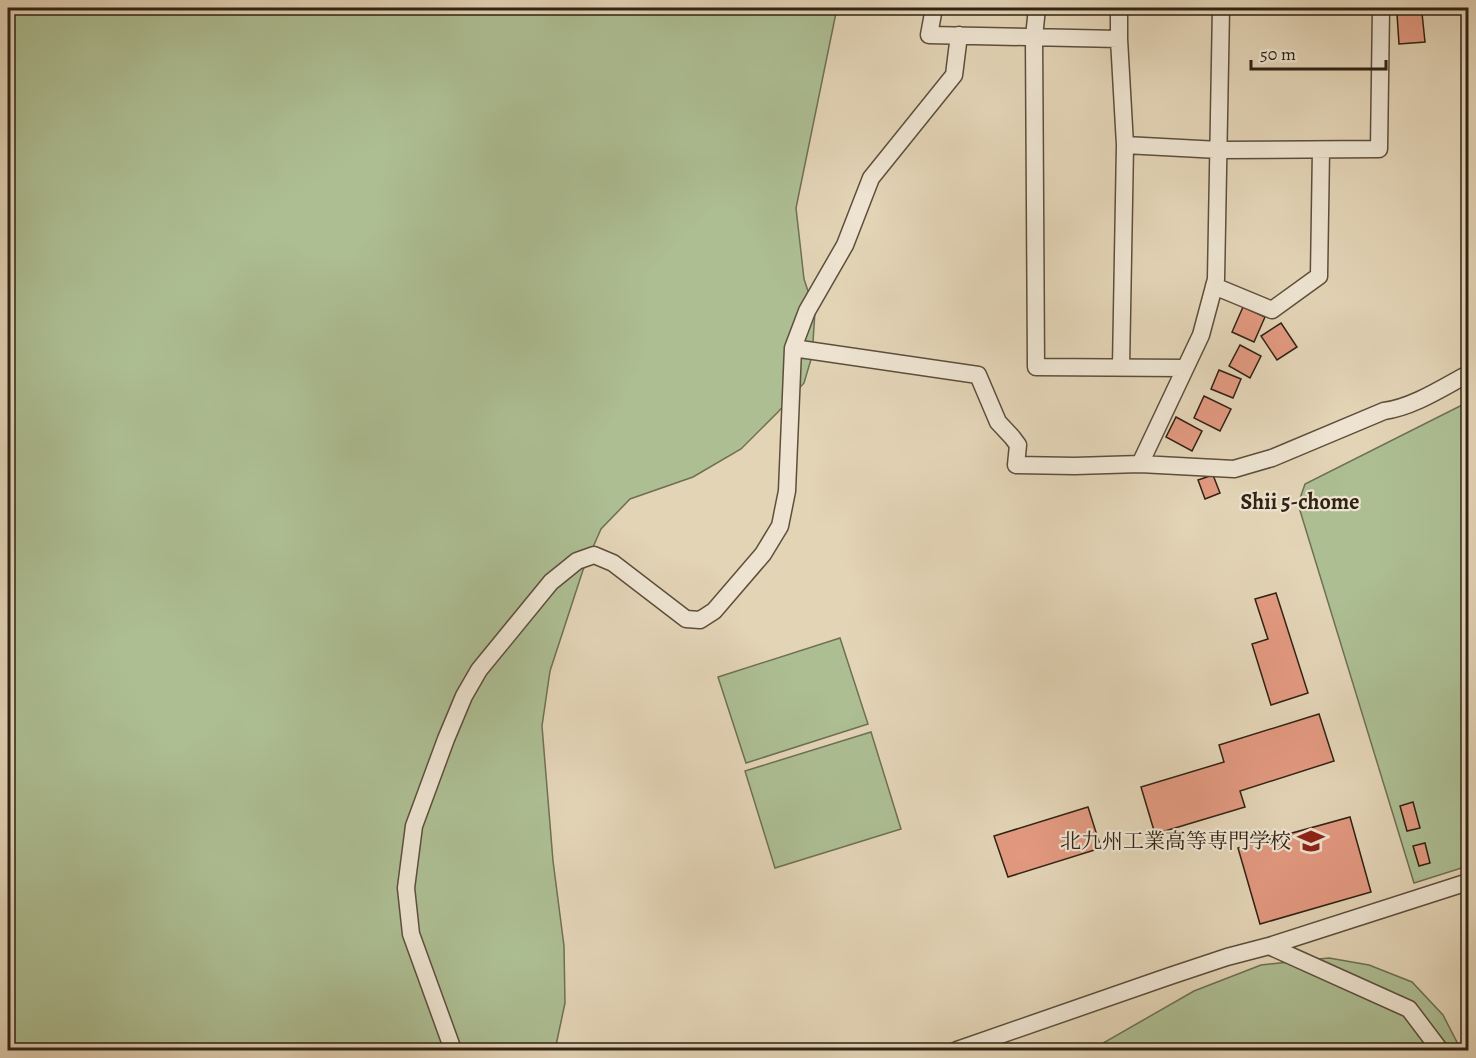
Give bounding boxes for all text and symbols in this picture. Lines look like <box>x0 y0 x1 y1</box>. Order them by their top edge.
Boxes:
scale bar <box>1251 33 1386 71</box>
text: 50 m <box>1260 42 1296 66</box>
district label: Shii 5-chome <box>1241 487 1359 517</box>
school or university icon: 北九州工業高等専門学校 <box>1296 826 1326 856</box>
place label: 北九州工業高等専門学校 <box>1060 827 1291 855</box>

